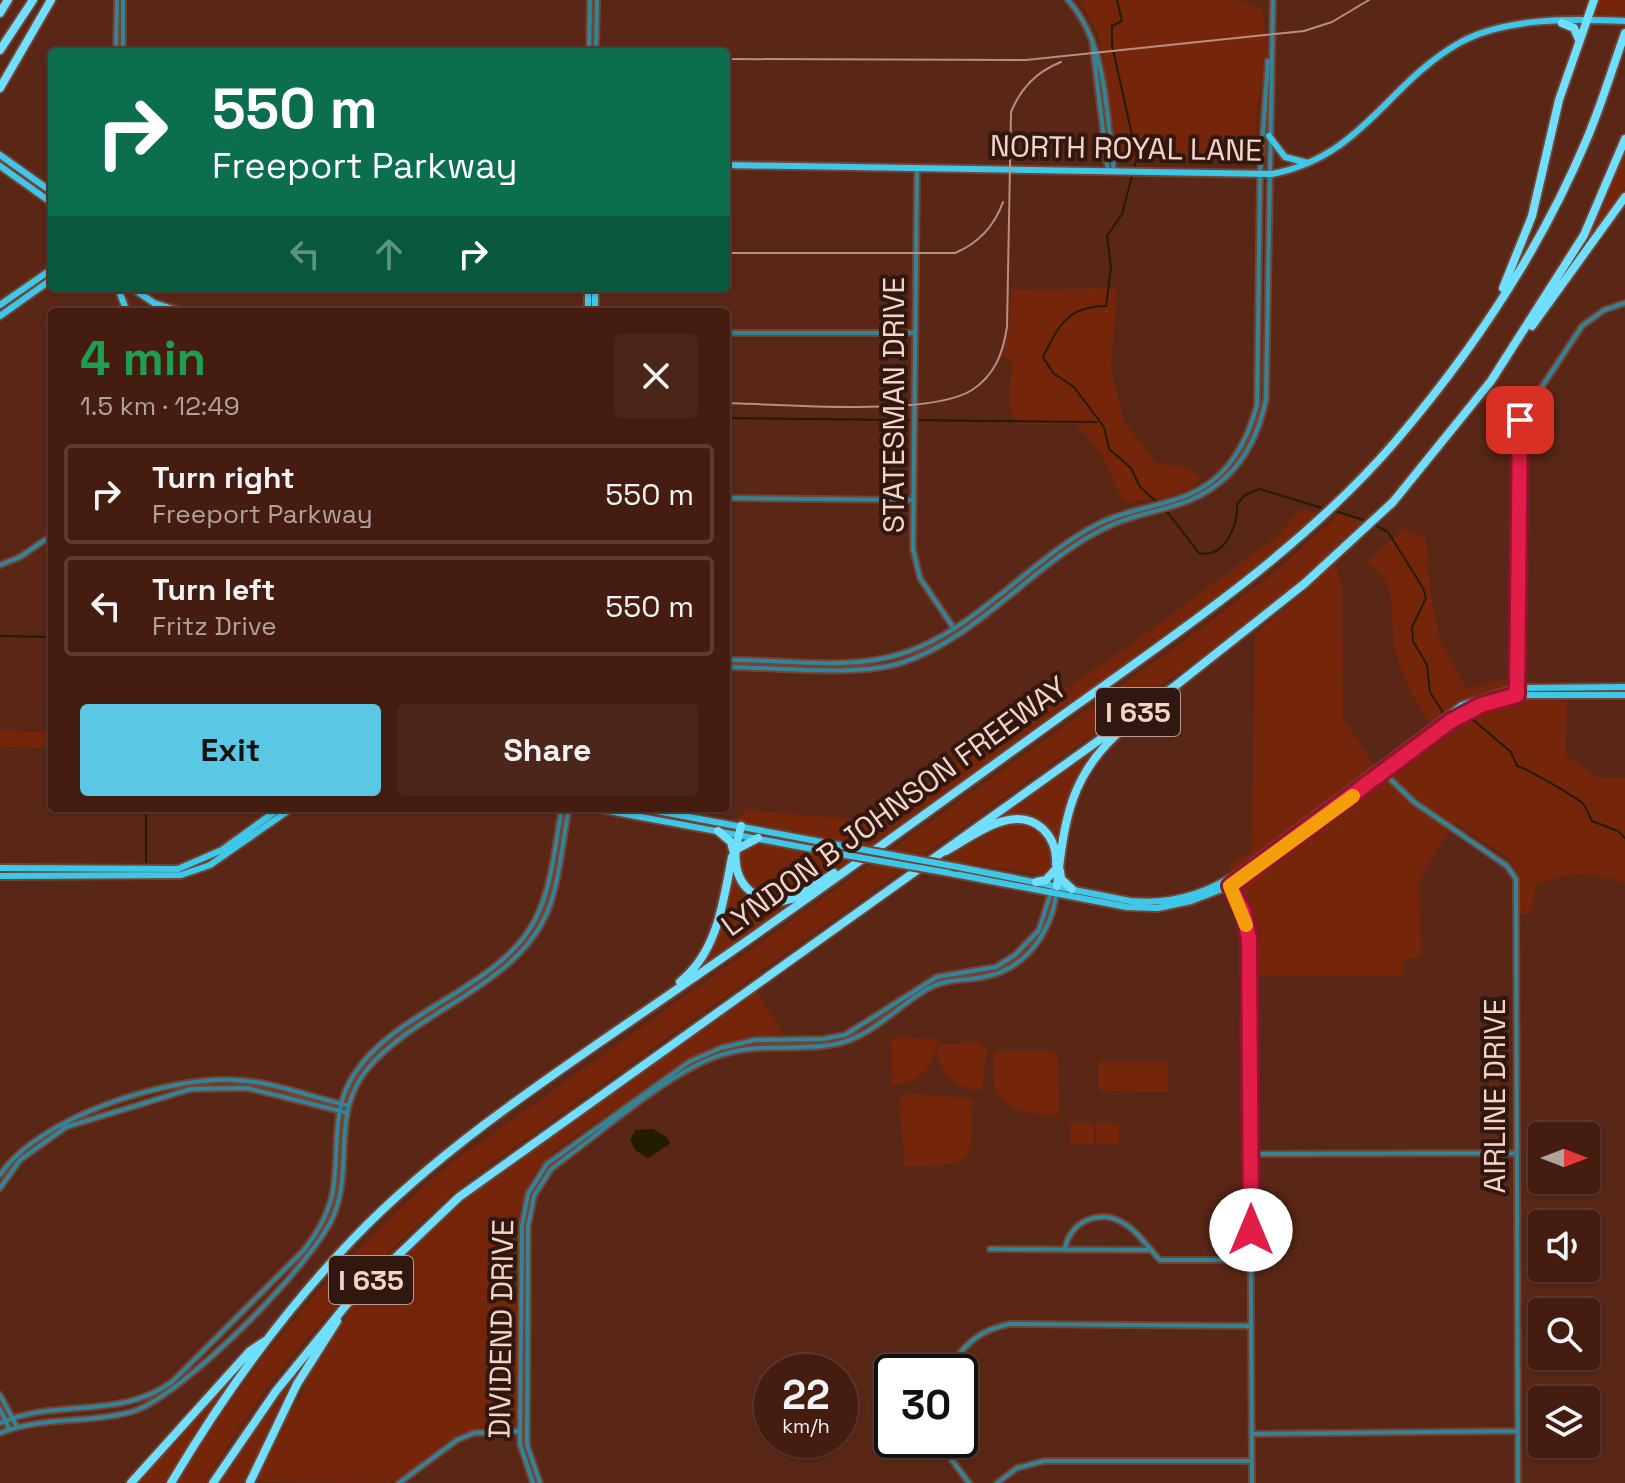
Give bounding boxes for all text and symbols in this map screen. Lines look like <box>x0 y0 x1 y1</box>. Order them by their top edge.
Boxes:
text: 550 m <box>212 73 378 144</box>
icon: right <box>80 80 184 184</box>
street label: NORTH ROYAL LANE <box>990 126 1262 170</box>
text: Freeport Parkway <box>212 143 517 189</box>
icon: left <box>283 232 327 276</box>
icon: ahead <box>367 232 411 276</box>
icon: right <box>451 232 495 276</box>
street label: STATESMAN DRIVE <box>874 277 913 533</box>
text: 4 min <box>80 328 206 389</box>
button: close <box>614 334 698 418</box>
pin <box>1486 386 1554 454</box>
text: 1.5 km · 12:49 <box>80 389 240 423</box>
icon: arrive <box>1498 398 1542 442</box>
text: Turn right <box>152 458 295 497</box>
icon: right <box>84 472 128 516</box>
text: 550 m <box>605 475 694 514</box>
text: Freeport Parkway <box>152 497 373 531</box>
text: Turn left <box>152 570 275 609</box>
icon: left <box>84 584 128 628</box>
text: 550 m <box>605 587 694 626</box>
text: Fritz Drive <box>152 609 277 643</box>
street label: LYNDON B JOHNSON FREEWAY <box>713 667 1075 945</box>
road number: I 635 <box>1096 688 1180 736</box>
button: Exit <box>80 704 381 796</box>
button: Share <box>397 704 698 796</box>
street label: AIRLINE DRIVE <box>1475 999 1514 1193</box>
north arrow <box>1528 1122 1600 1194</box>
map controls <box>1528 1122 1600 1458</box>
position arrow <box>1209 1188 1293 1272</box>
button: sound <box>1528 1210 1600 1282</box>
street label: DIVIDEND DRIVE <box>480 1219 522 1439</box>
road number: I 635 <box>329 1256 413 1304</box>
button: search <box>1528 1298 1600 1370</box>
speed limit sign: 30 <box>874 1354 978 1458</box>
text: 22 <box>782 1370 830 1421</box>
button: layers <box>1528 1386 1600 1458</box>
text: km/h <box>782 1413 830 1439</box>

